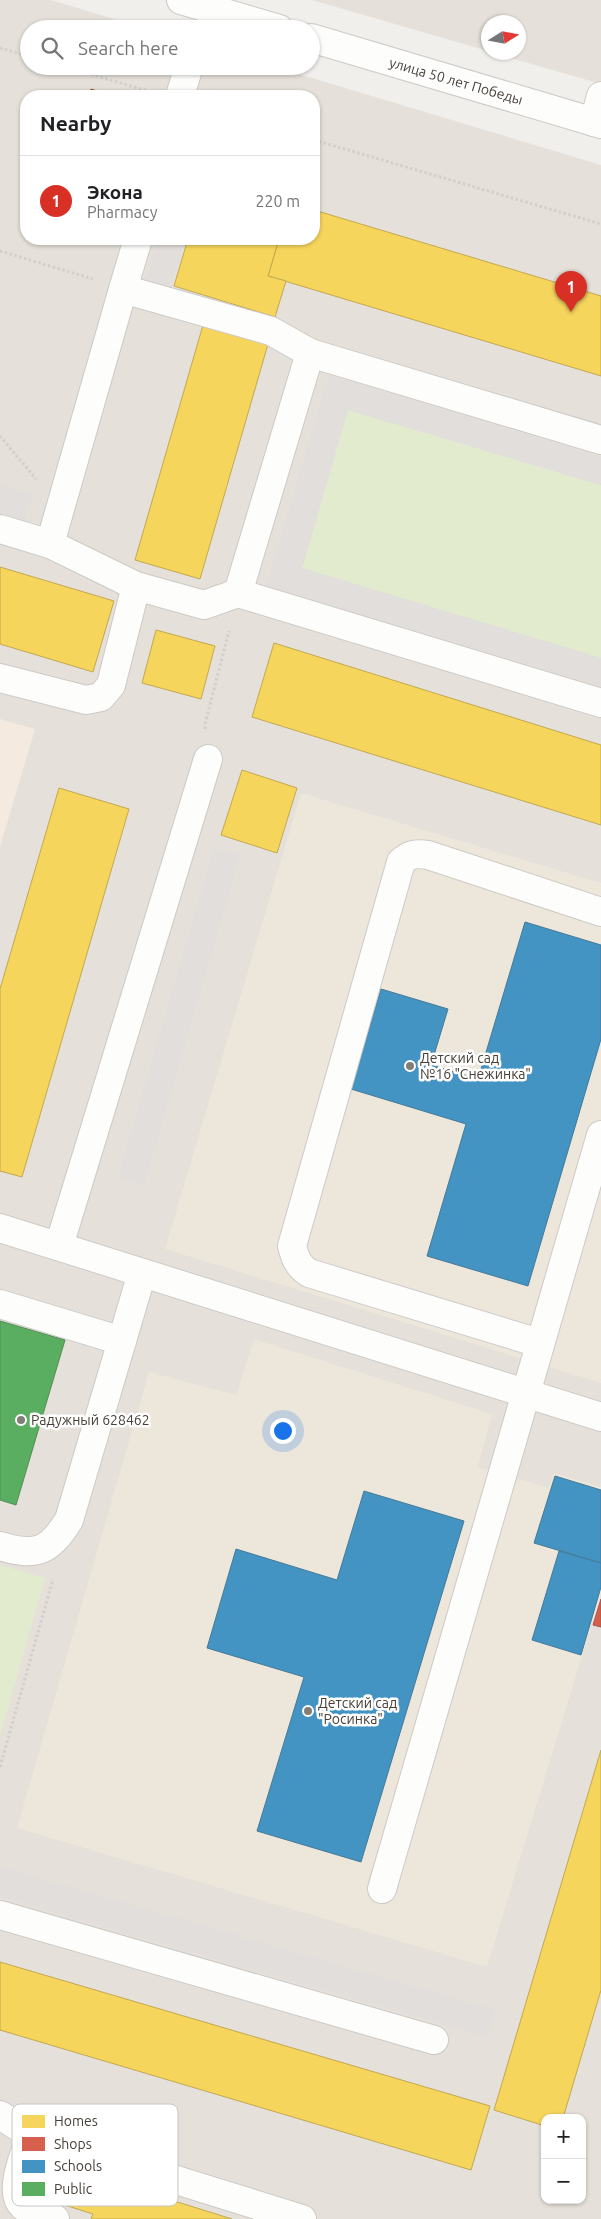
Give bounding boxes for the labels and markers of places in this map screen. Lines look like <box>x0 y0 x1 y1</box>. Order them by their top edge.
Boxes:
pin: 1 <box>555 271 587 312</box>
place label: Детский сад №16 "Снежинка" <box>420 1050 531 1082</box>
marker: Детский сад №16 "Снежинка" <box>404 1060 416 1072</box>
place label: Радужный 628462 <box>31 1412 150 1428</box>
marker: Радужный 628462 <box>15 1414 27 1426</box>
place label: Детский сад "Росинка" <box>318 1695 397 1727</box>
marker: Детский сад "Росинка" <box>302 1705 314 1717</box>

